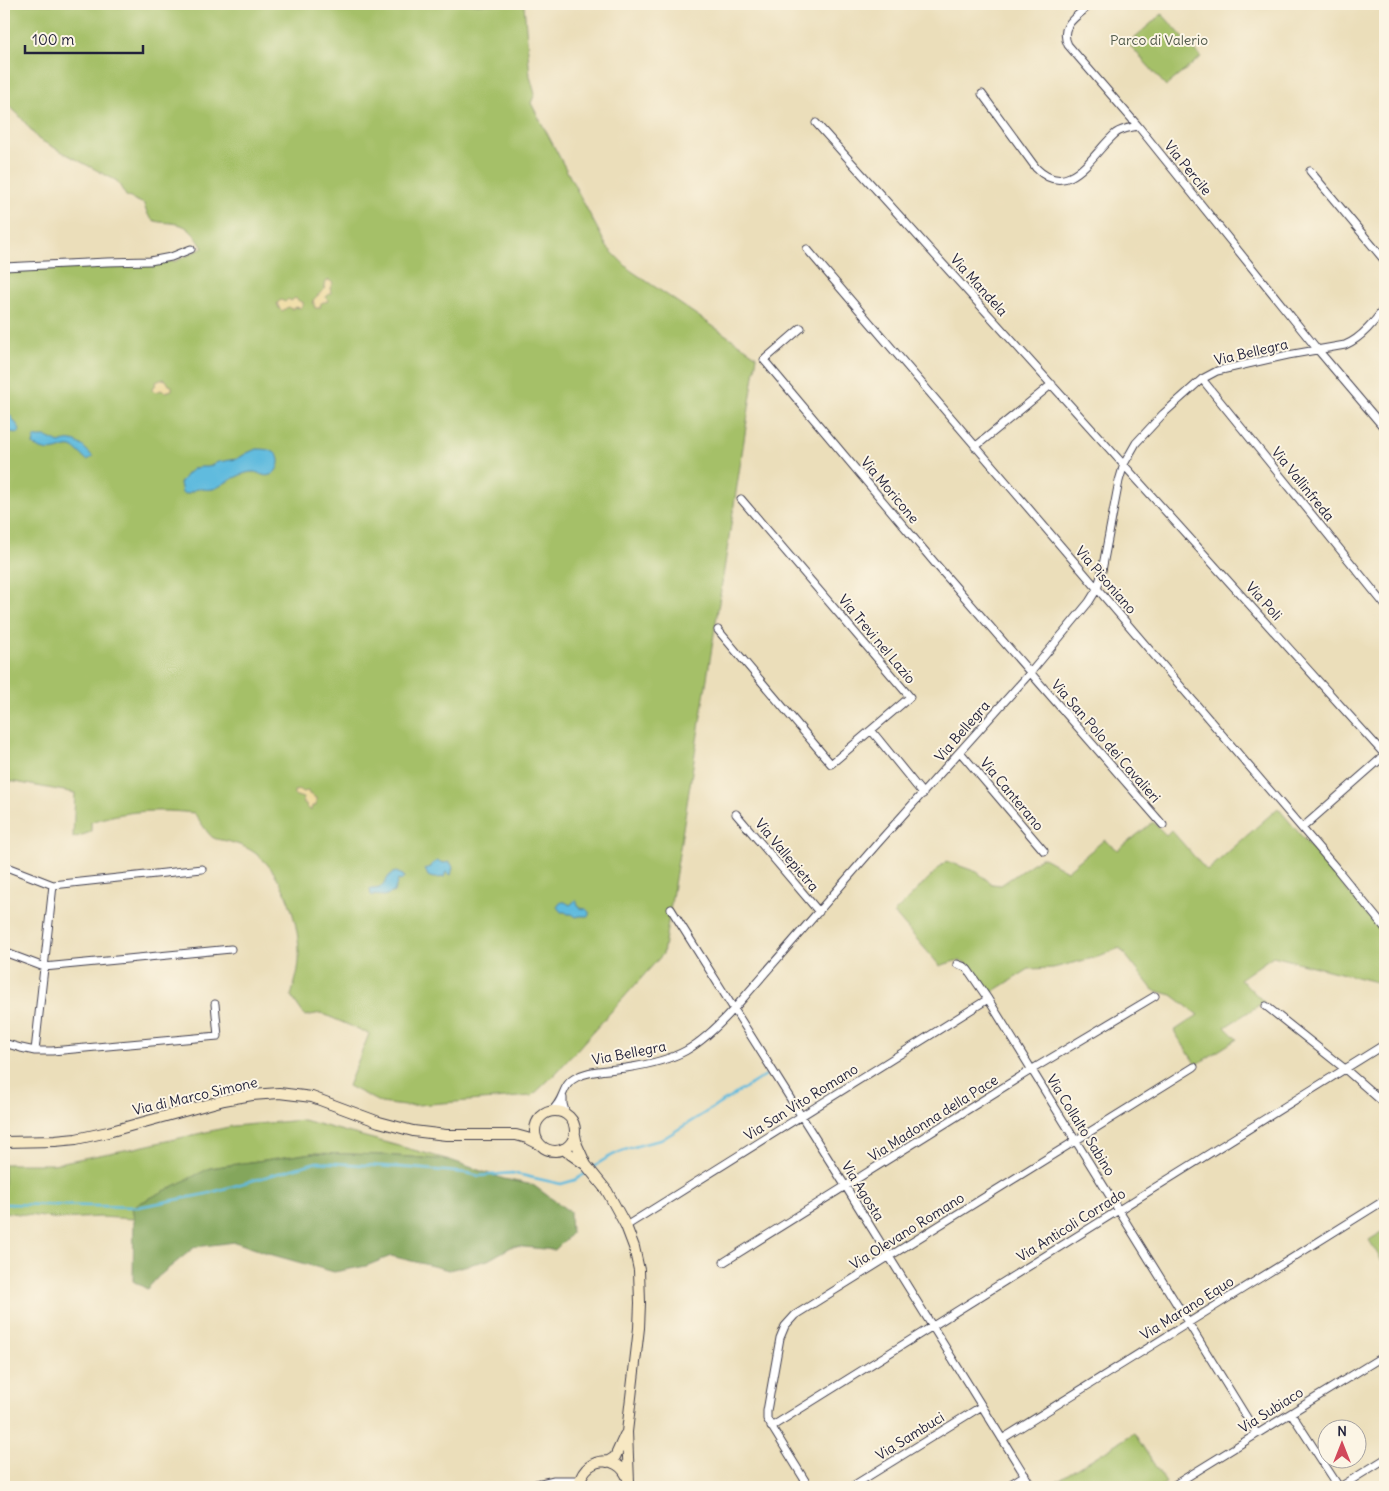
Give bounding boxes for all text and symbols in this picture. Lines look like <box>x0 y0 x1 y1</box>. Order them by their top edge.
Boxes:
scale bar <box>25 22 142 54</box>
text: 100 m <box>32 30 74 49</box>
park label: Parco di Valerio <box>1110 31 1208 49</box>
street label: Via Percile <box>1160 137 1216 199</box>
street label: Via Mandela <box>946 250 1012 320</box>
street label: Via Bellegra <box>1212 335 1290 369</box>
street label: Via Vallinfreda <box>1268 443 1338 525</box>
street label: Via Moricone <box>857 453 923 527</box>
street label: Via Pisoniano <box>1072 542 1140 618</box>
street label: Via Poli <box>1242 578 1286 624</box>
street label: Via Trevi nel Lazio <box>834 591 920 687</box>
street label: Via San Polo dei Cavalieri <box>1048 676 1164 806</box>
street label: Via Bellegra <box>931 697 993 765</box>
street label: Via Canterano <box>976 754 1048 834</box>
street label: Via Vallepietra <box>751 815 823 895</box>
street label: Via Bellegra <box>590 1037 668 1069</box>
street label: Via San Vito Romano <box>741 1060 861 1144</box>
street label: Via Madonna della Pace <box>865 1071 1001 1165</box>
street label: Via Collalto Sabino <box>1043 1071 1119 1179</box>
street label: Via di Marco Simone <box>131 1073 259 1119</box>
street label: Via Agosta <box>838 1158 888 1224</box>
street label: Via Anticoli Corrado <box>1013 1184 1129 1266</box>
street label: Via Olevano Romano <box>846 1188 968 1274</box>
street label: Via Marano Equo <box>1137 1272 1237 1344</box>
street label: Via Subiaco <box>1235 1383 1307 1437</box>
street label: Via Sambuci <box>872 1408 948 1464</box>
north arrow <box>1316 1418 1366 1468</box>
text: N <box>1337 1422 1347 1440</box>

